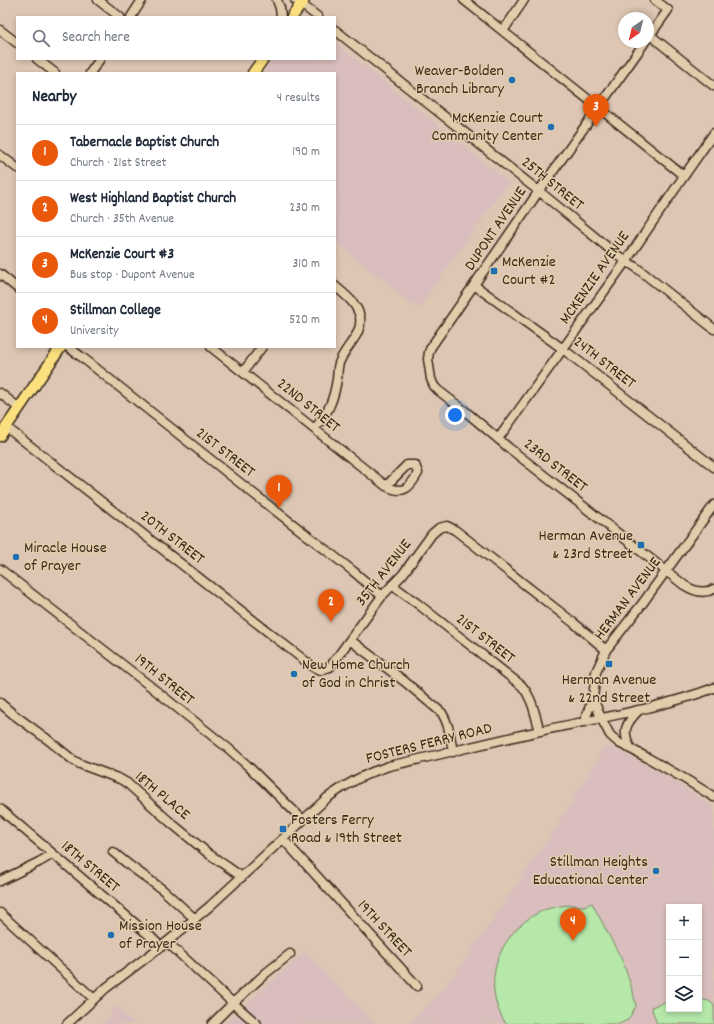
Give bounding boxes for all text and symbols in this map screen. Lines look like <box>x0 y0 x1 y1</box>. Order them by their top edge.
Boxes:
north arrow <box>618 12 654 48</box>
search box <box>16 16 336 60</box>
icon: search <box>30 27 52 49</box>
text: Search here <box>62 27 130 49</box>
place label: Weaver-Bolden Branch Library <box>415 60 505 101</box>
marker: Weaver-Bolden Branch Library <box>507 75 517 85</box>
text: Nearby <box>32 86 76 110</box>
text: 4 results <box>277 89 320 108</box>
pin: 3 <box>583 94 609 127</box>
place label: McKenzie Court Community Center <box>432 107 543 148</box>
marker: McKenzie Court Community Center <box>546 122 556 132</box>
text: Tabernacle Baptist Church <box>70 132 219 154</box>
text: 1 <box>44 143 46 162</box>
text: 190 m <box>292 143 320 162</box>
street label: 25TH STREET <box>516 152 589 217</box>
text: Church · 21st Street <box>70 154 166 173</box>
street label: DUPONT AVENUE <box>459 182 533 276</box>
text: West Highland Baptist Church <box>70 188 236 210</box>
text: 2 <box>42 199 48 218</box>
text: 230 m <box>290 199 320 218</box>
text: Church · 35th Avenue <box>70 210 174 229</box>
street label: MCKENZIE AVENUE <box>554 226 636 329</box>
text: McKenzie Court #3 <box>70 244 174 266</box>
place label: McKenzie Court #2 <box>502 251 556 292</box>
text: 3 <box>42 255 48 274</box>
text: 310 m <box>292 255 320 274</box>
text: Bus stop · Dupont Avenue <box>70 266 195 285</box>
marker: McKenzie Court #2 <box>489 266 499 276</box>
text: Stillman College <box>70 300 161 322</box>
text: 4 <box>42 311 48 330</box>
text: 520 m <box>289 311 320 330</box>
text: University <box>70 322 119 341</box>
street label: 24TH STREET <box>568 331 641 395</box>
street label: 22ND STREET <box>271 373 345 439</box>
your location <box>445 405 465 425</box>
street label: 21ST STREET <box>190 422 260 484</box>
street label: 23RD STREET <box>518 434 592 499</box>
pin: 1 <box>266 475 292 508</box>
street label: 20TH STREET <box>135 505 210 571</box>
place label: Herman Avenue & 23rd Street <box>539 525 633 566</box>
street label: 35TH AVENUE <box>351 534 418 611</box>
place label: Miracle House of Prayer <box>24 537 107 578</box>
marker: Herman Avenue & 23rd Street <box>636 540 646 550</box>
marker: Miracle House of Prayer <box>11 552 21 562</box>
street label: HERMAN AVENUE <box>589 552 668 646</box>
pin: 2 <box>318 589 344 622</box>
street label: 21ST STREET <box>450 608 520 670</box>
street label: 19TH STREET <box>129 649 199 712</box>
place label: New Home Church of God in Christ <box>302 654 410 695</box>
marker: Herman Avenue & 22nd Street <box>604 659 614 669</box>
marker: New Home Church of God in Christ <box>289 669 299 679</box>
place label: Herman Avenue & 22nd Street <box>562 669 656 710</box>
street label: FOSTERS FERRY ROAD <box>364 717 494 771</box>
street label: 18TH PLACE <box>129 766 195 826</box>
place label: Fosters Ferry Road & 19th Street <box>291 809 402 850</box>
marker: Fosters Ferry Road & 19th Street <box>278 824 288 834</box>
street label: 18TH STREET <box>56 836 125 899</box>
place label: Stillman Heights Educational Center <box>533 851 648 892</box>
marker: Stillman Heights Educational Center <box>651 866 661 876</box>
street label: 19TH STREET <box>351 895 417 963</box>
map controls <box>666 904 702 1012</box>
button: + <box>666 904 702 940</box>
pin: 4 <box>560 908 586 941</box>
place label: Mission House of Prayer <box>119 915 202 956</box>
marker: Mission House of Prayer <box>106 930 116 940</box>
button: − <box>666 940 702 976</box>
button: layers <box>666 976 702 1012</box>

